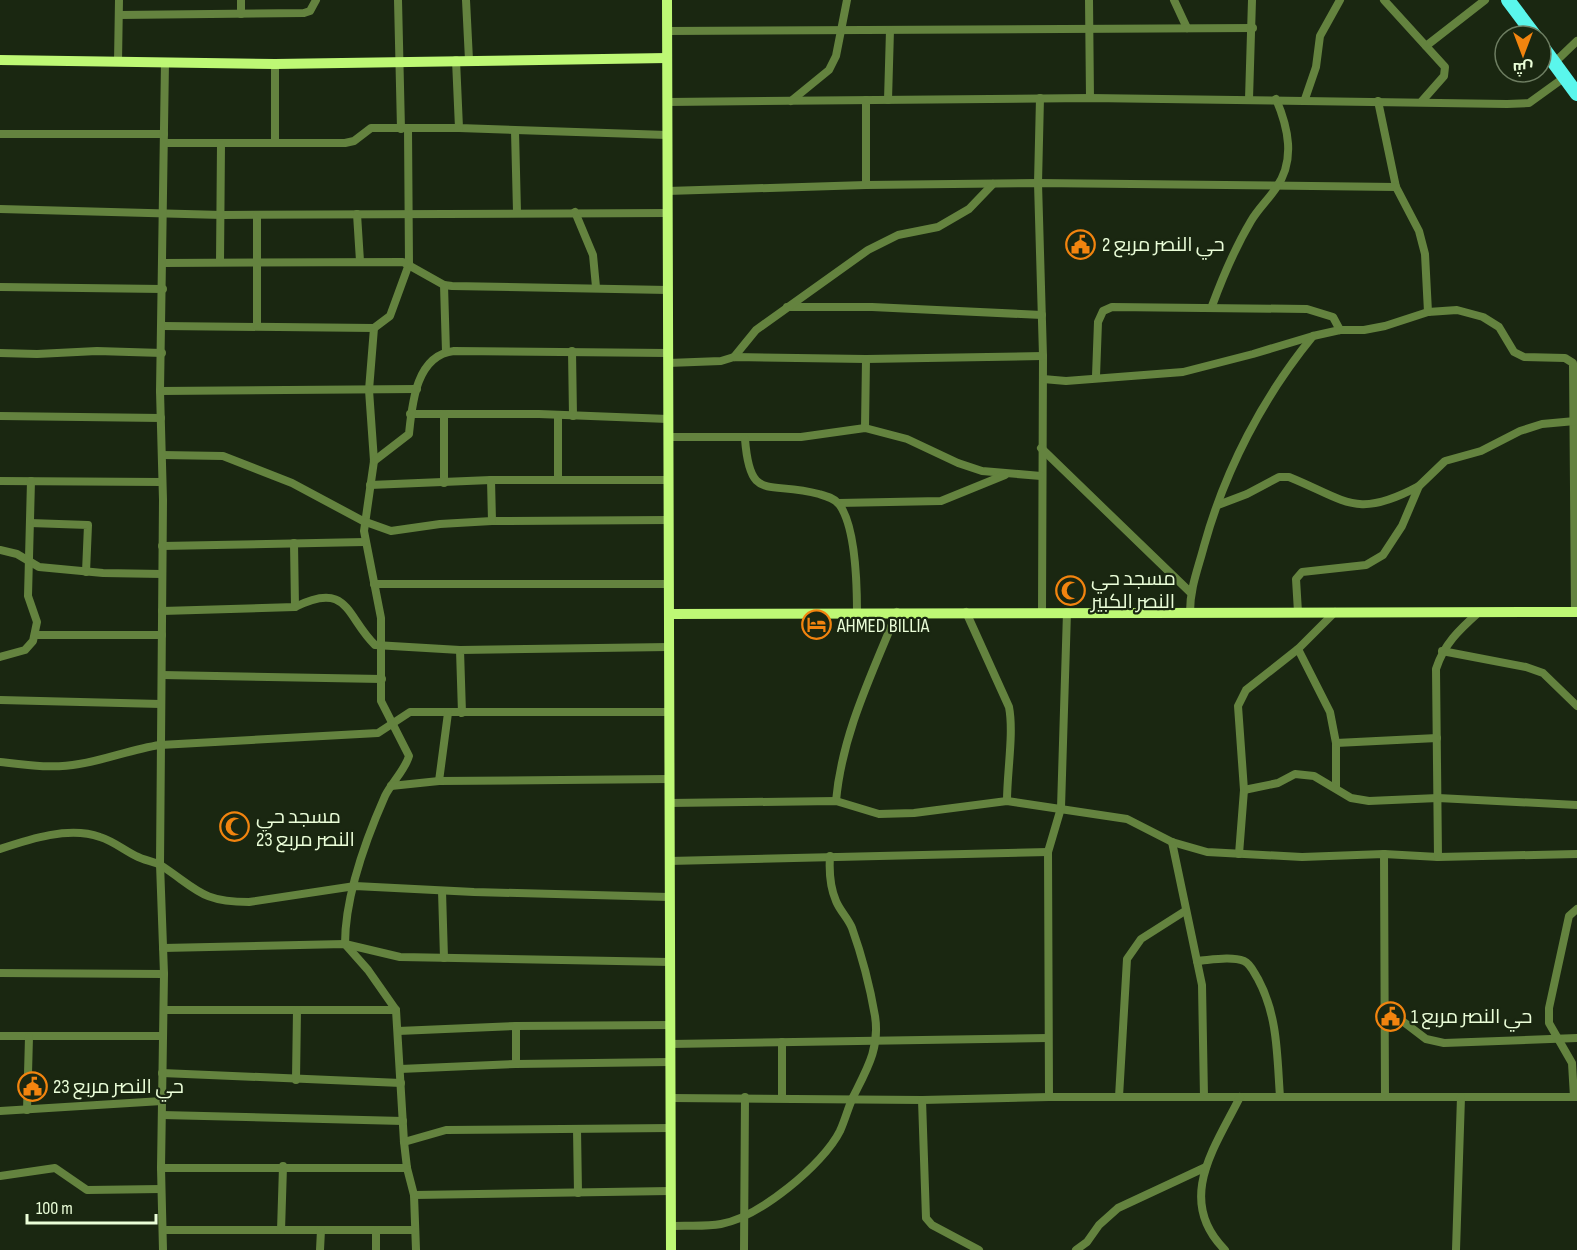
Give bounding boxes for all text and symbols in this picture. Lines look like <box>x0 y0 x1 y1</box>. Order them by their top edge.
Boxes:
north arrow <box>1493 24 1553 84</box>
text: ش <box>1513 58 1533 77</box>
public building icon: حي النصر مربع 2 <box>1065 228 1097 260</box>
place label: حي النصر مربع 2 <box>1102 233 1225 260</box>
place label: مسجد حي النصر الكبير <box>1090 567 1176 614</box>
mosque icon: مسجد حي النصر الكبير <box>1054 574 1086 606</box>
hotel icon: AHMED BILLIA <box>800 609 832 641</box>
place label: AHMED BILLIA <box>836 614 930 638</box>
place label: مسجد حي النصر مربع 23 <box>256 805 355 853</box>
mosque icon: مسجد حي النصر مربع 23 <box>219 811 251 843</box>
public building icon: حي النصر مربع 1 <box>1374 1000 1406 1032</box>
place label: حي النصر مربع 1 <box>1411 1005 1532 1032</box>
public building icon: حي النصر مربع 23 <box>16 1070 48 1102</box>
place label: حي النصر مربع 23 <box>53 1075 184 1102</box>
scale bar <box>27 1187 156 1225</box>
text: 100 m <box>36 1198 73 1219</box>

